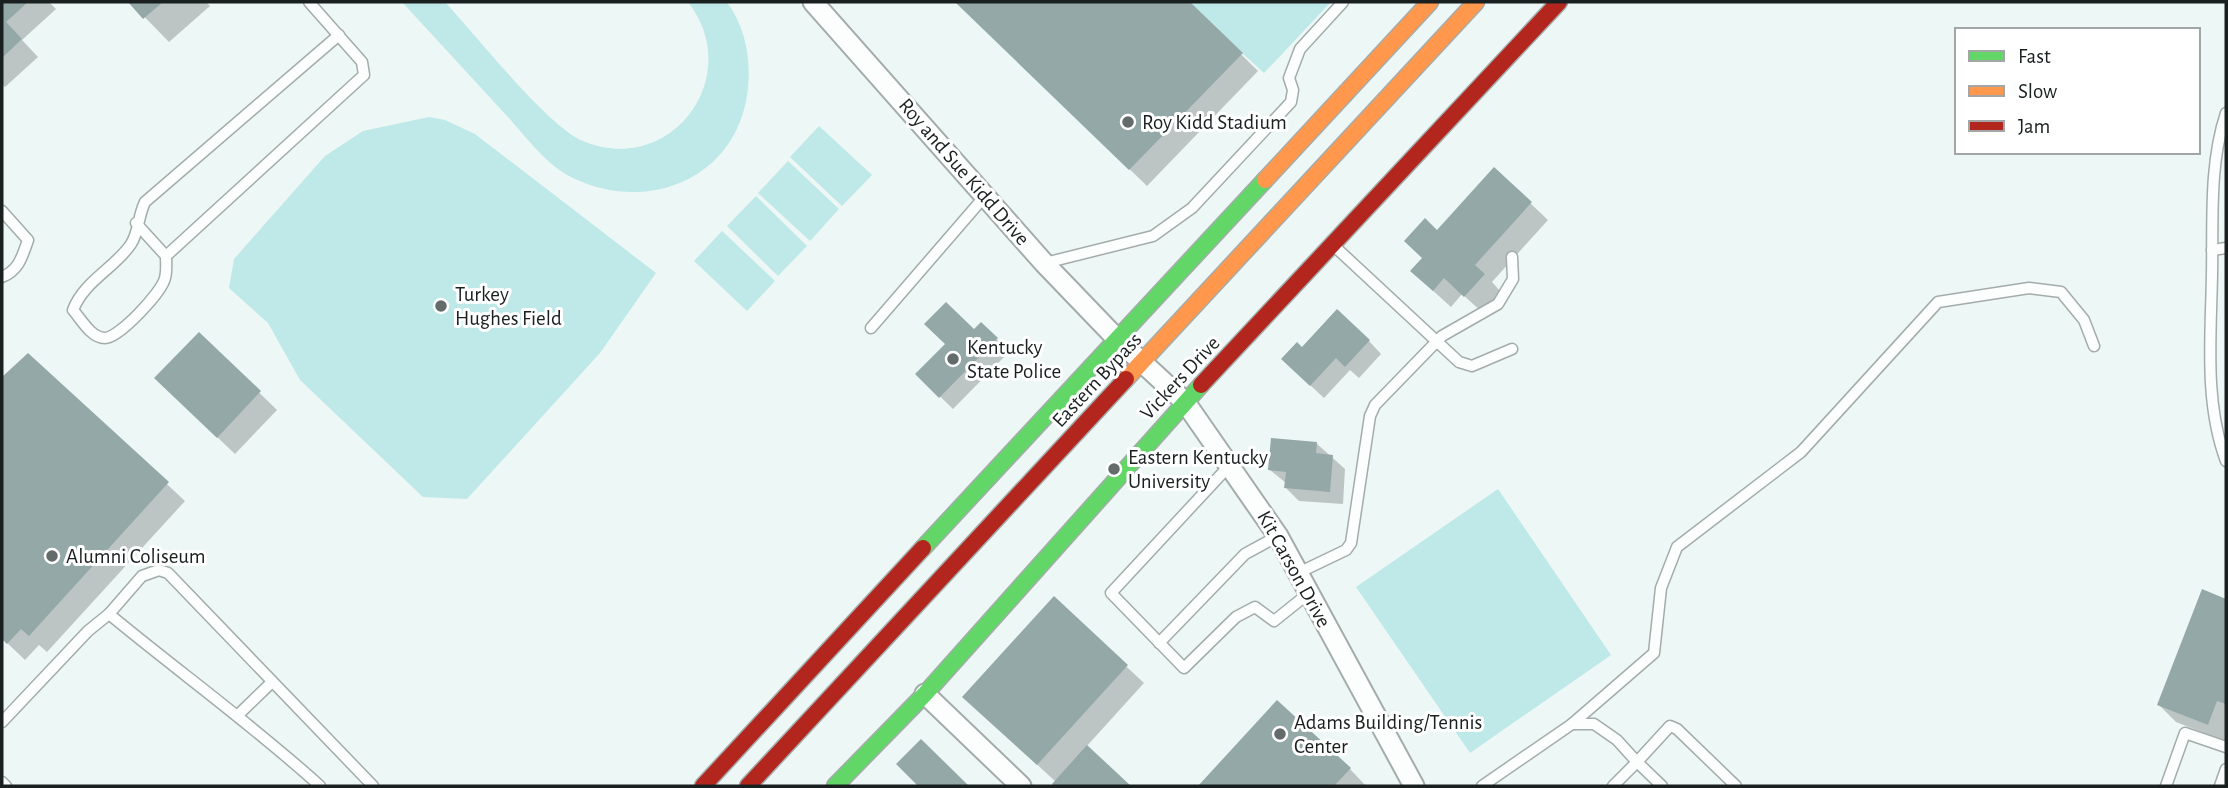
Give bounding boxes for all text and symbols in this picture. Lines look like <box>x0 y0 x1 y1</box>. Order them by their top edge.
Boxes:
legend <box>1955 28 2200 154</box>
text: Fast <box>2018 46 2051 67</box>
text: Slow <box>2018 81 2057 102</box>
street label: Roy and Sue Kidd Drive <box>895 94 1033 250</box>
place label: Roy Kidd Stadium <box>1142 112 1287 133</box>
marker: Roy Kidd Stadium <box>1120 114 1136 130</box>
text: Jam <box>2018 116 2050 137</box>
place label: Turkey Hughes Field <box>455 284 562 329</box>
marker: Turkey Hughes Field <box>433 298 449 314</box>
street label: Eastern Bypass <box>1048 329 1146 431</box>
street label: Vickers Drive <box>1136 332 1224 424</box>
place label: Kentucky State Police <box>967 337 1061 382</box>
marker: Kentucky State Police <box>945 351 961 367</box>
place label: Eastern Kentucky University <box>1128 447 1268 492</box>
marker: Eastern Kentucky University <box>1106 461 1122 477</box>
street label: Kit Carson Drive <box>1253 507 1335 631</box>
place label: Alumni Coliseum <box>66 546 206 567</box>
marker: Alumni Coliseum <box>44 548 60 564</box>
place label: Adams Building/Tennis Center <box>1294 712 1482 757</box>
marker: Adams Building/Tennis Center <box>1272 726 1288 742</box>

